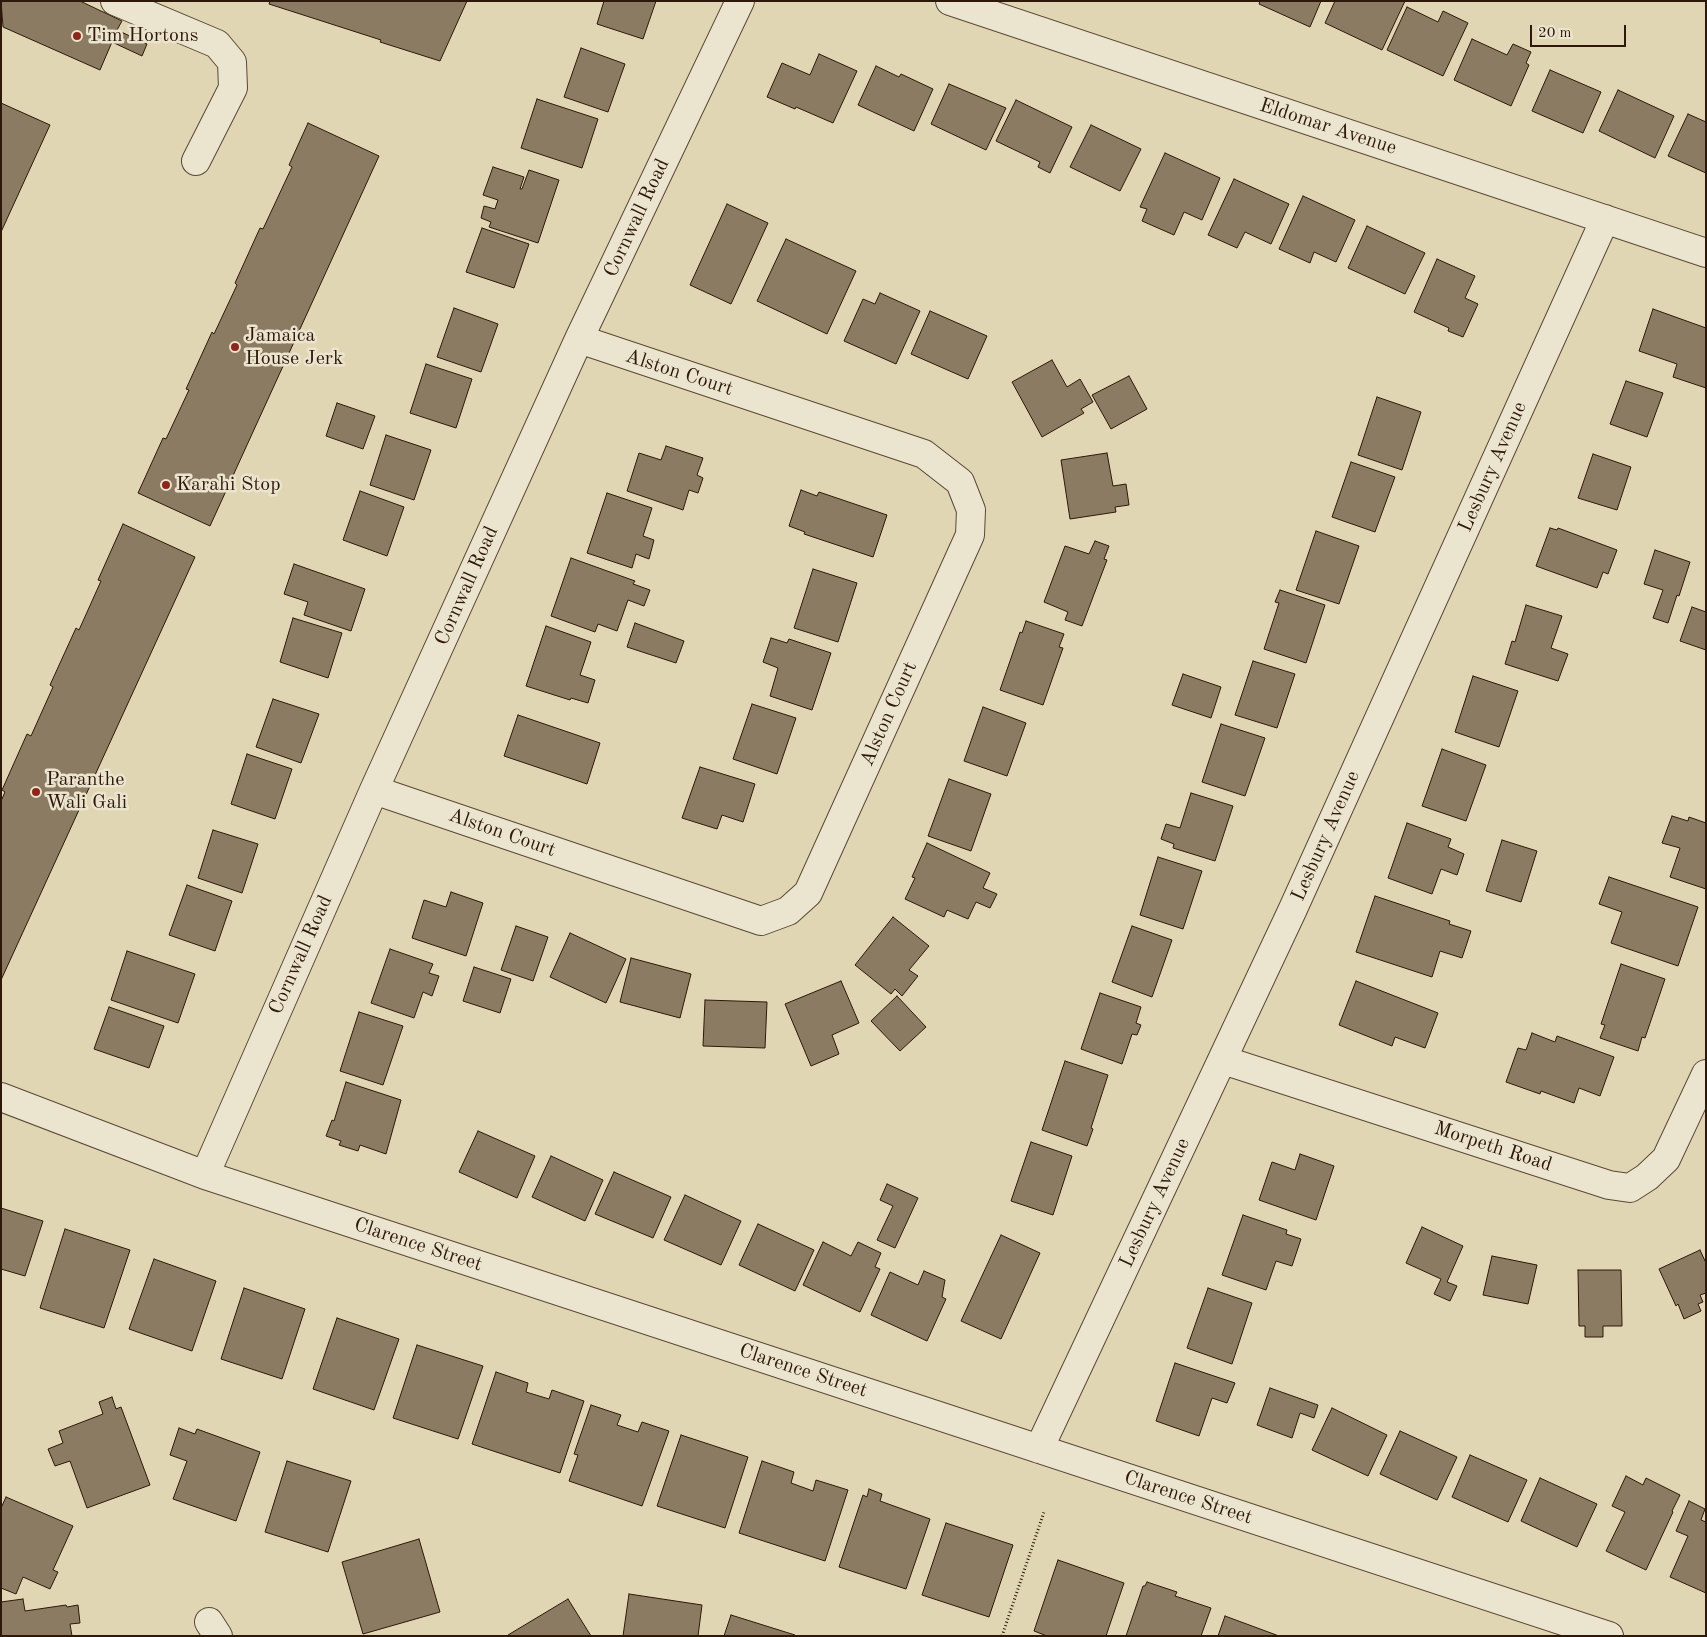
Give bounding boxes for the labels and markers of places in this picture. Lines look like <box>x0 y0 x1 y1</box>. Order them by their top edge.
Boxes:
place label: Tim Hortons <box>87 24 198 48</box>
marker: Tim Hortons <box>71 30 83 42</box>
place label: Jamaica House Jerk <box>245 324 343 371</box>
marker: Jamaica House Jerk <box>229 341 241 353</box>
place label: Karahi Stop <box>176 473 281 497</box>
marker: Karahi Stop <box>160 479 172 491</box>
place label: Paranthe Wali Gali <box>46 768 127 815</box>
marker: Paranthe Wali Gali <box>30 786 42 798</box>

